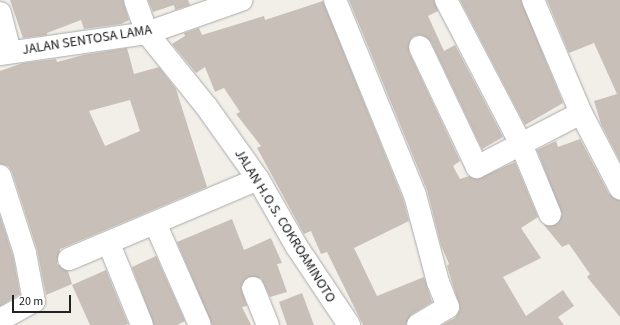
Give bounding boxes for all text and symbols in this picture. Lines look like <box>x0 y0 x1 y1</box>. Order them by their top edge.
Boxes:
street label: JALAN SENTOSA LAMA <box>21 21 153 59</box>
street label: JALAN H.O.S. COKROAMINOTO <box>231 146 339 306</box>
scale bar <box>14 287 73 313</box>
text: 20 m <box>19 293 43 310</box>

